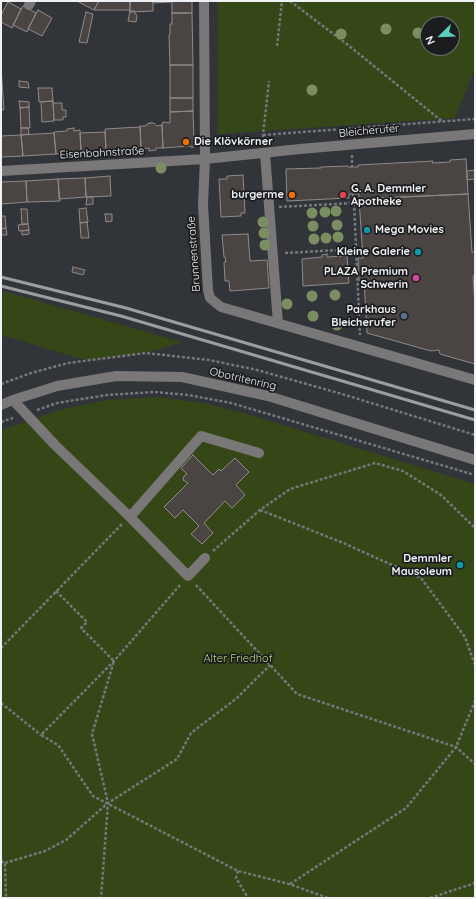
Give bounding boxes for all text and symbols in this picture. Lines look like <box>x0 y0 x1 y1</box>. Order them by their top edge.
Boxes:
north arrow <box>420 16 460 56</box>
text: N <box>422 34 438 47</box>
street label: Bleicherufer <box>338 122 400 140</box>
place label: Die Klövkörner <box>194 135 273 149</box>
marker: Die Klövkörner <box>181 137 191 147</box>
street label: Eisenbahnstraße <box>59 144 145 162</box>
place label: G. A. Demmler Apotheke <box>351 182 426 208</box>
place label: burgerme <box>231 188 284 202</box>
marker: burgerme <box>287 190 297 200</box>
marker: G. A. Demmler Apotheke <box>338 190 348 200</box>
street label: Brunnenstraße <box>185 216 203 292</box>
place label: Mega Movies <box>375 223 444 237</box>
marker: Mega Movies <box>362 225 372 235</box>
place label: Kleine Galerie <box>337 245 410 259</box>
marker: Kleine Galerie <box>413 247 423 257</box>
place label: PLAZA Premium Schwerin <box>324 265 408 291</box>
marker: PLAZA Premium Schwerin <box>411 273 421 283</box>
place label: Parkhaus Bleicherufer <box>331 303 396 329</box>
marker: Parkhaus Bleicherufer <box>399 311 409 321</box>
street label: Obotritenring <box>208 365 278 393</box>
place label: Demmler Mausoleum <box>392 552 452 578</box>
marker: Demmler Mausoleum <box>455 560 465 570</box>
park label: Alter Friedhof <box>203 652 273 666</box>

